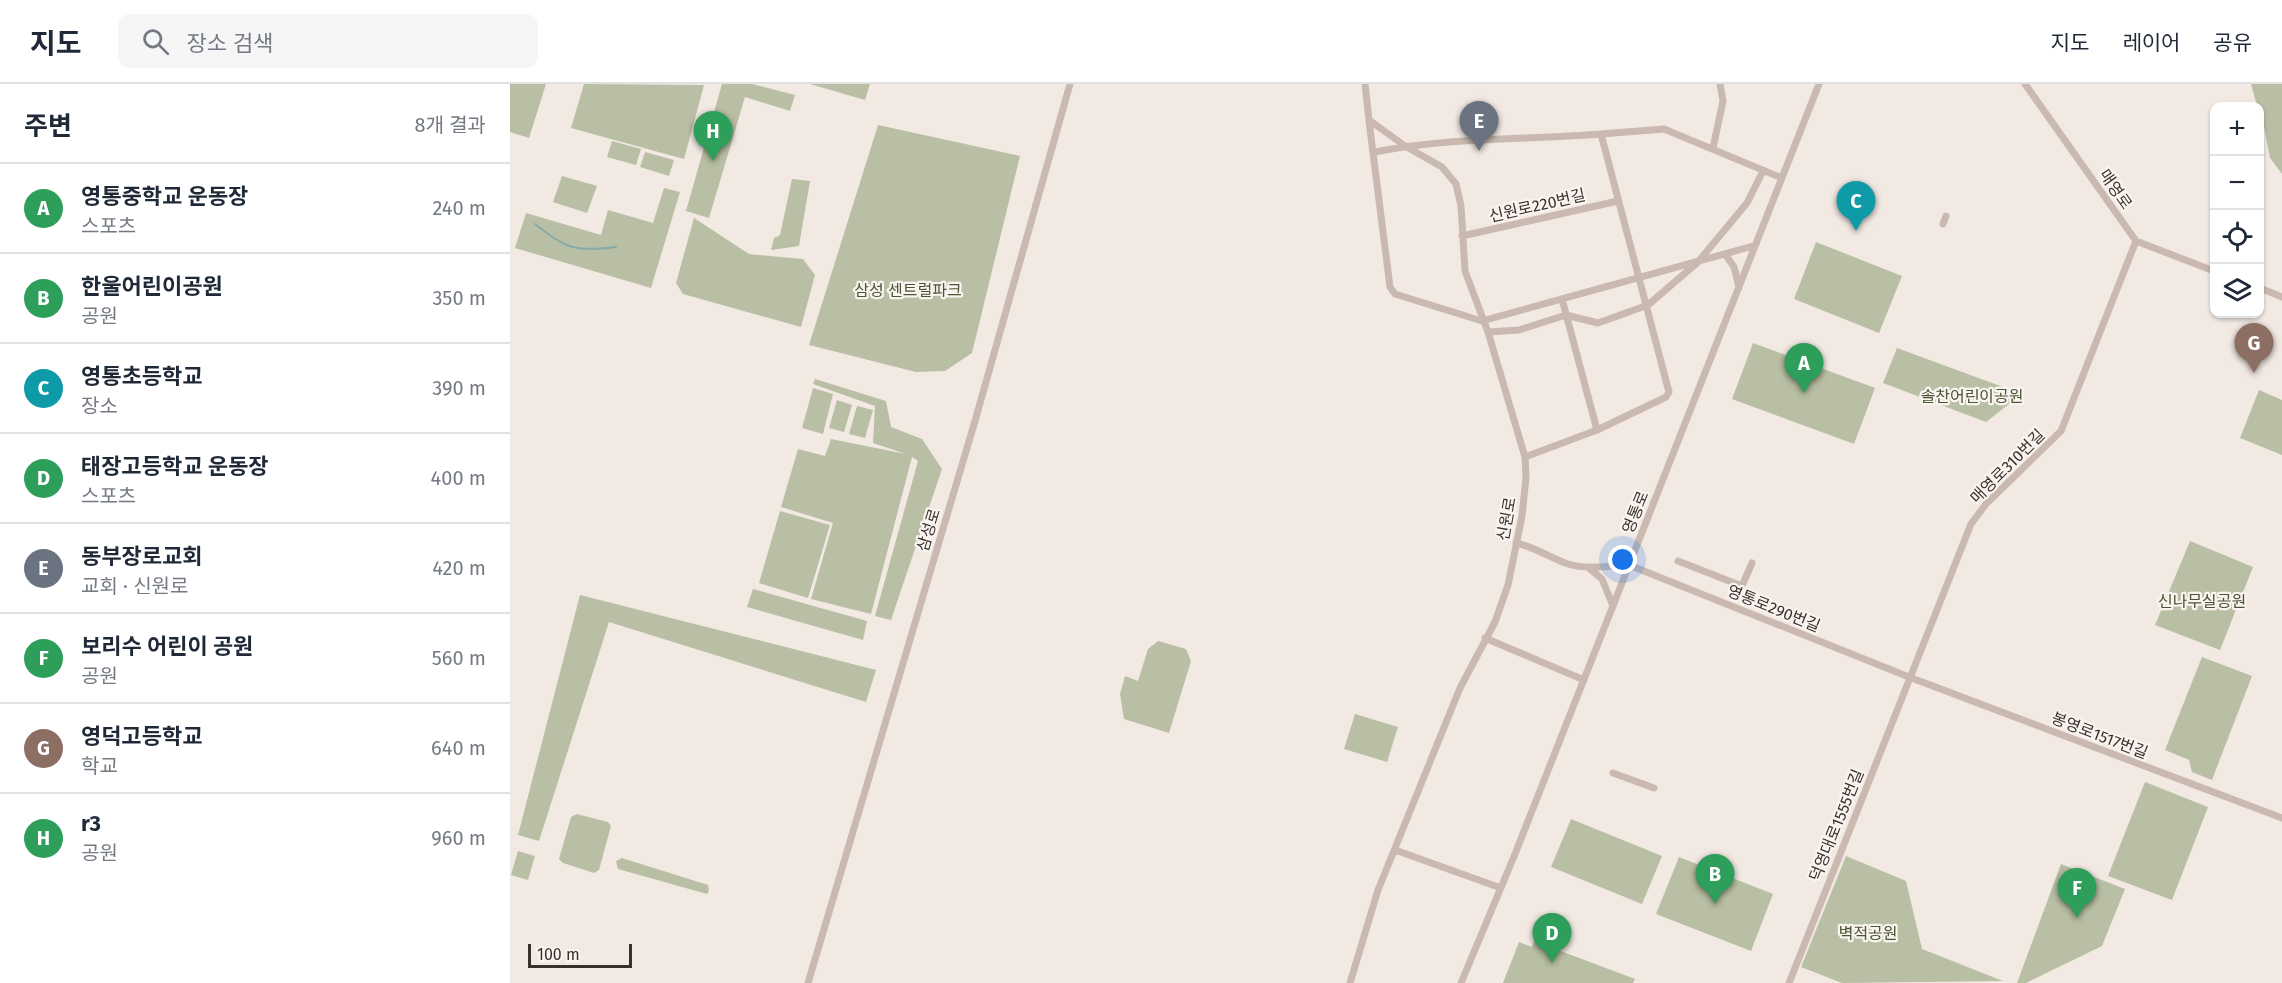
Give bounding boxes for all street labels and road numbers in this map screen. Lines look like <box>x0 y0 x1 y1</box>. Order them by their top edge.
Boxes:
street label: 매영로 <box>2095 166 2136 213</box>
street label: 신원로220번길 <box>1487 185 1587 226</box>
street label: 매영로310번길 <box>1966 425 2048 507</box>
street label: 영통로 <box>1618 488 1653 536</box>
street label: 신원로 <box>1493 495 1520 542</box>
street label: 삼성로 <box>913 506 944 554</box>
street label: 영통로290번길 <box>1724 581 1823 636</box>
street label: 봉영로1517번길 <box>2049 708 2151 763</box>
street label: 덕영대로1555번길 <box>1805 766 1868 884</box>

